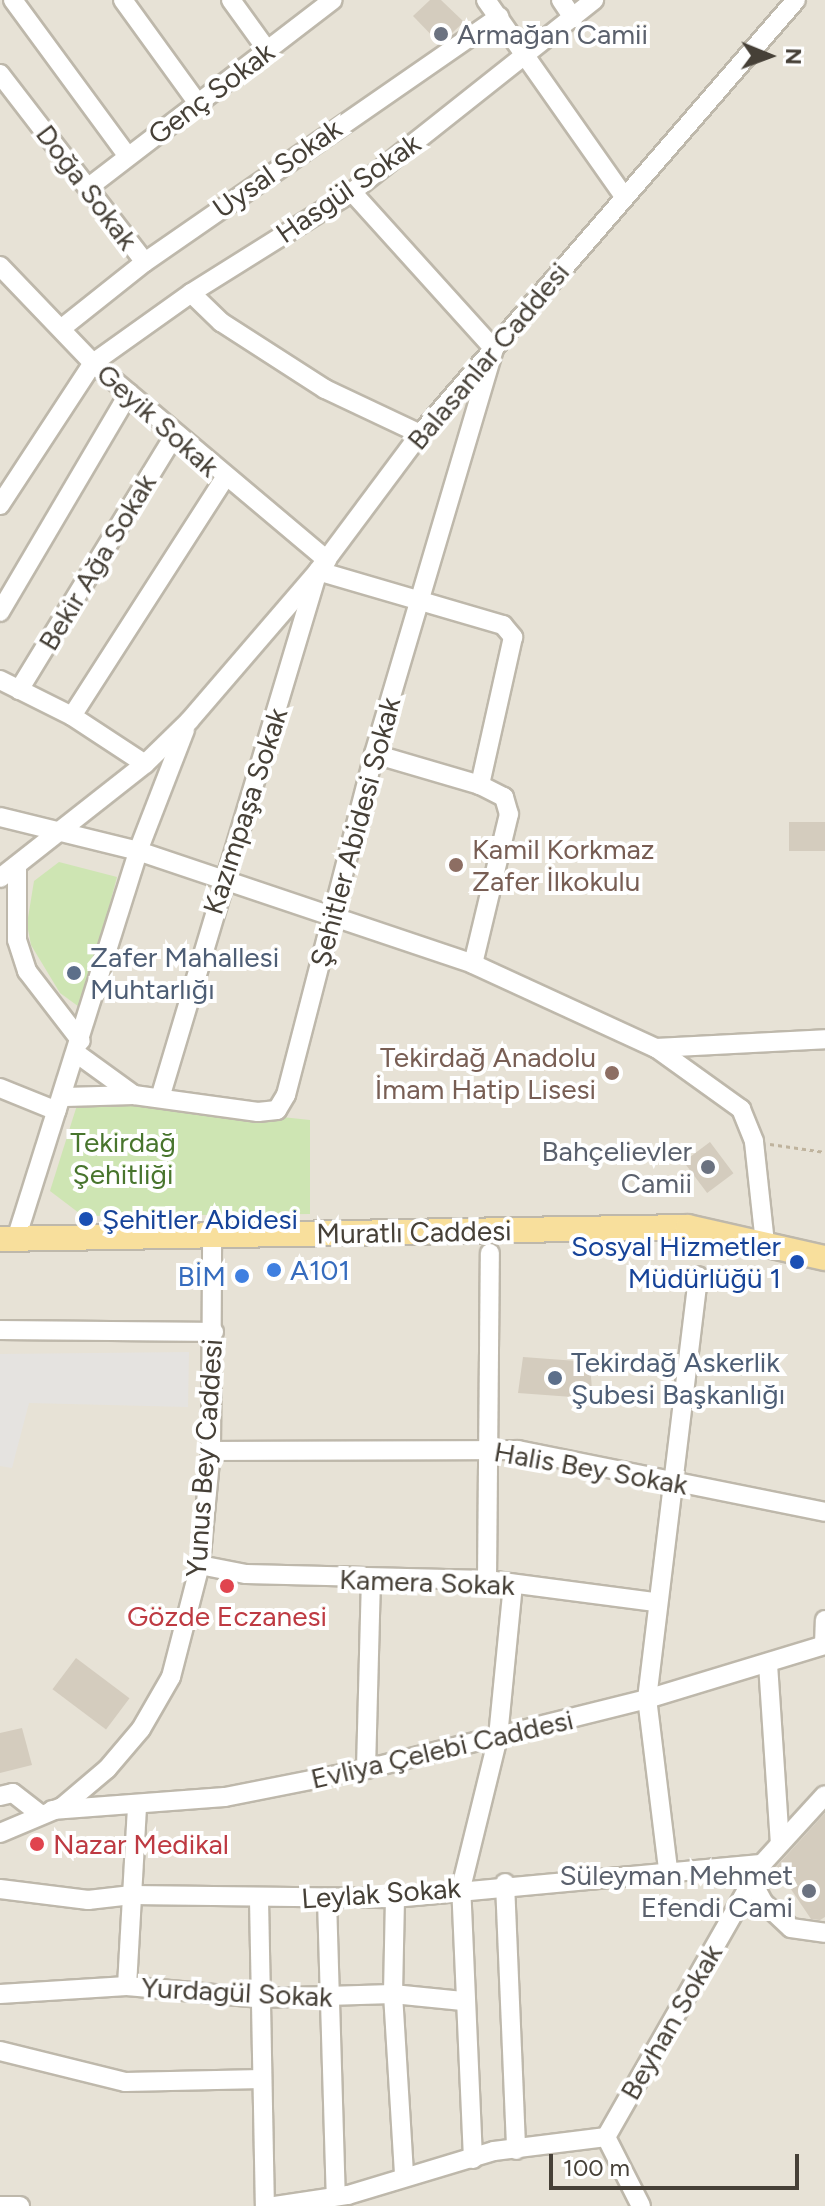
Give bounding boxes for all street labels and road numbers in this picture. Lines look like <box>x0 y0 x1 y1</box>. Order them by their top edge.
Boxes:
street label: Genç Sokak <box>141 35 281 151</box>
street label: Uysal Sokak <box>206 111 348 225</box>
street label: Doğa Sokak <box>29 118 145 256</box>
street label: Hasgül Sokak <box>270 126 426 250</box>
street label: Balasanlar Caddesi <box>400 256 576 456</box>
street label: Geyik Sokak <box>90 356 226 484</box>
street label: Bekir Ağa Sokak <box>31 468 163 656</box>
street label: Şehitler Abidesi Sokak <box>303 694 407 970</box>
street label: Kazımpaşa Sokak <box>196 704 294 918</box>
street label: Muratlı Caddesi <box>316 1213 512 1251</box>
street label: Yunus Bey Caddesi <box>179 1338 229 1578</box>
street label: Halis Bey Sokak <box>491 1434 691 1502</box>
street label: Kamera Sokak <box>339 1562 515 1602</box>
street label: Evliya Çelebi Caddesi <box>308 1702 576 1796</box>
street label: Leylak Sokak <box>300 1871 462 1915</box>
street label: Beyhan Sokak <box>613 1938 729 2106</box>
street label: Yurdagül Sokak <box>140 1970 334 2014</box>

